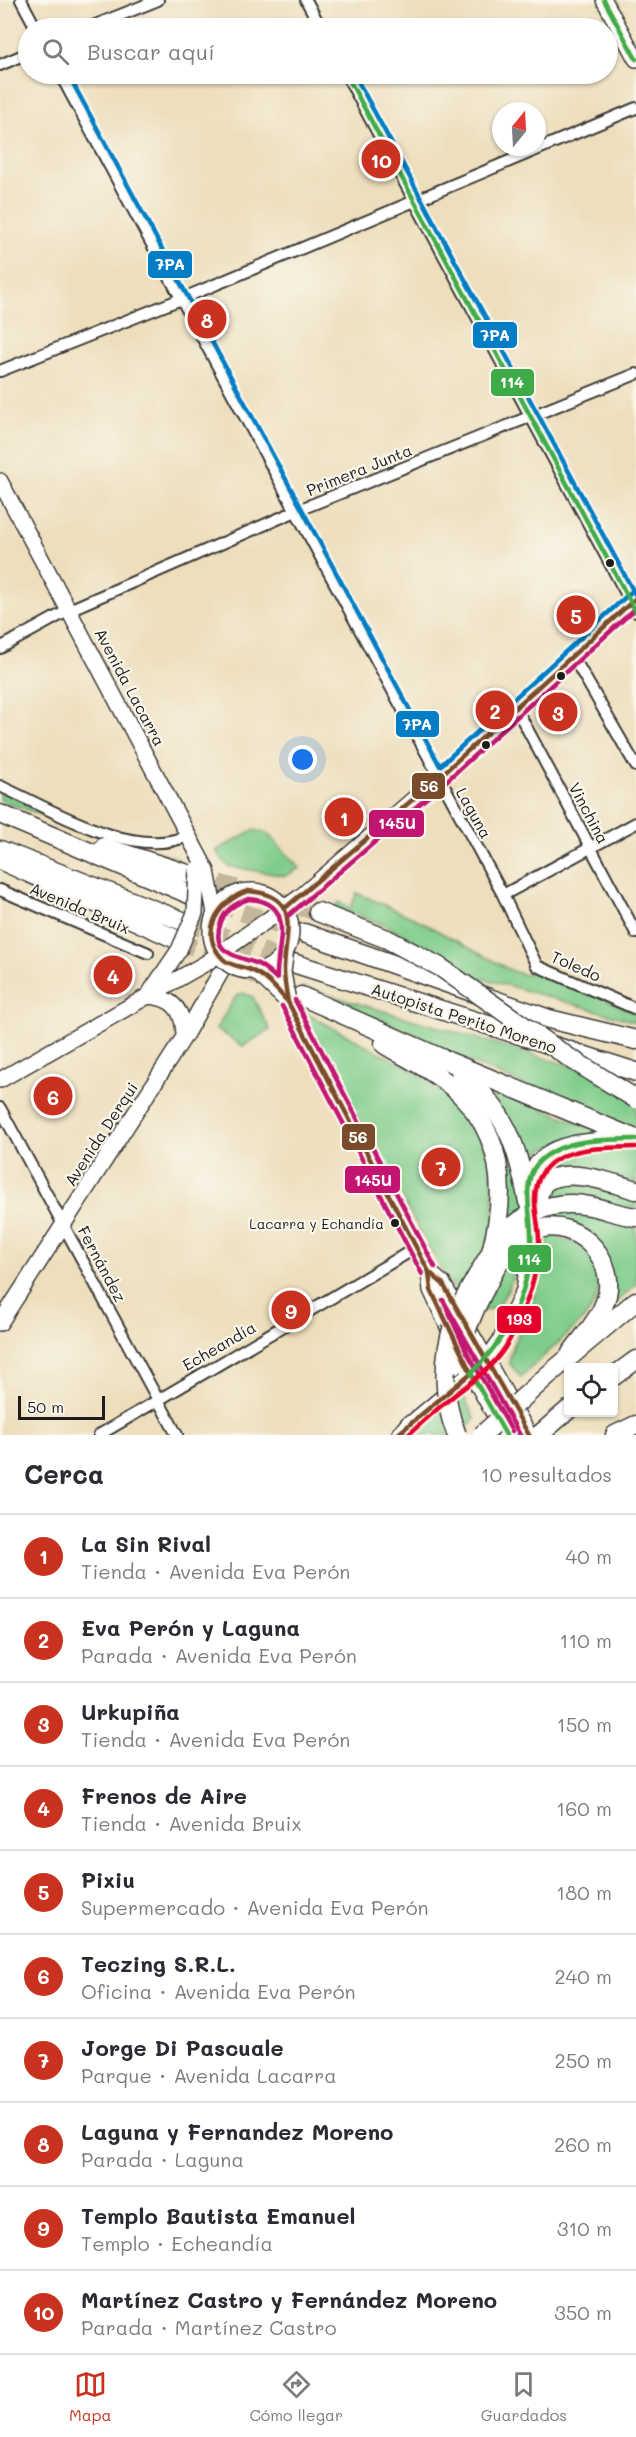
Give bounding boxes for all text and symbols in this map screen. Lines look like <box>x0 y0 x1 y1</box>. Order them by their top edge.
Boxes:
search box <box>18 18 618 84</box>
icon: search <box>39 35 72 68</box>
text: Buscar aquí <box>87 37 215 66</box>
north arrow <box>492 102 546 156</box>
pin: 10 <box>362 136 400 182</box>
line badge: 7PA <box>147 250 193 279</box>
text: 7PA <box>155 253 185 274</box>
pin: 8 <box>188 296 226 342</box>
line badge: 7PA <box>472 321 518 349</box>
text: 7PA <box>480 324 510 345</box>
line badge: 114 <box>490 368 535 397</box>
text: 114 <box>500 371 524 392</box>
street label: Primera Junta <box>303 439 415 500</box>
unlabelled marker <box>604 557 616 569</box>
pin: 5 <box>556 592 596 638</box>
street label: Avenida Lacarra <box>91 624 170 749</box>
unlabelled marker <box>555 670 567 682</box>
pin: 2 <box>476 688 514 732</box>
pin: 3 <box>538 690 578 734</box>
line badge: 7PA <box>395 710 440 738</box>
text: 7PA <box>402 713 432 734</box>
unlabelled marker <box>480 739 492 751</box>
your location <box>288 745 317 774</box>
line badge: 56 <box>411 772 446 800</box>
text: 56 <box>419 775 439 796</box>
street label: Vinchina <box>565 779 614 847</box>
street label: Laguna <box>452 784 497 842</box>
pin: 1 <box>324 794 364 840</box>
line badge: 145U <box>368 809 425 838</box>
text: 145U <box>378 812 416 833</box>
street label: Avenida Bruix <box>27 877 133 938</box>
street label: Toledo <box>548 945 604 986</box>
pin: 4 <box>94 952 132 998</box>
street label: Autopista Perito Moreno <box>369 978 560 1057</box>
pin: 6 <box>34 1074 72 1118</box>
street label: Avenida Derqui <box>59 1078 142 1190</box>
line badge: 56 <box>341 1123 376 1151</box>
text: 56 <box>348 1126 368 1147</box>
pin: 7 <box>422 1144 460 1190</box>
line badge: 145U <box>344 1165 401 1194</box>
text: 145U <box>354 1169 392 1190</box>
place label: Lacarra y Echandía <box>249 1214 384 1233</box>
marker: Lacarra y Echandía <box>389 1217 401 1229</box>
street label: Fernández <box>74 1222 131 1306</box>
line badge: 114 <box>507 1244 552 1273</box>
text: 114 <box>517 1248 541 1269</box>
pin: 9 <box>272 1288 310 1332</box>
line badge: 193 <box>496 1305 542 1334</box>
text: 193 <box>506 1308 533 1329</box>
street label: Echeandía <box>178 1316 259 1375</box>
map controls <box>564 1363 618 1417</box>
button: locate <box>564 1363 618 1417</box>
scale bar <box>18 1393 105 1420</box>
text: 50 m <box>27 1396 64 1417</box>
text: Cerca <box>24 1457 104 1491</box>
text: 10 resultados <box>481 1461 612 1487</box>
text: La Sin Rival <box>81 1529 211 1558</box>
text: 1 <box>39 1543 48 1569</box>
text: 40 m <box>566 1543 612 1569</box>
text: Tienda · Avenida Eva Perón <box>81 1558 350 1584</box>
text: Eva Perón y Laguna <box>81 1613 300 1642</box>
text: 2 <box>38 1627 49 1653</box>
text: 110 m <box>559 1627 612 1653</box>
text: Parada · Avenida Eva Perón <box>81 1642 357 1668</box>
text: Urkupiña <box>81 1697 180 1726</box>
text: 3 <box>38 1711 50 1737</box>
text: 150 m <box>557 1711 612 1737</box>
text: Tienda · Avenida Eva Perón <box>81 1726 350 1752</box>
text: Frenos de Aire <box>81 1781 247 1810</box>
text: 4 <box>37 1795 50 1821</box>
text: 160 m <box>556 1795 612 1821</box>
text: Tienda · Avenida Bruix <box>81 1810 302 1836</box>
text: Pixiu <box>81 1865 135 1894</box>
text: 5 <box>38 1879 49 1905</box>
text: 180 m <box>556 1879 612 1905</box>
text: Supermercado · Avenida Eva Perón <box>81 1894 429 1920</box>
text: Teczing S.R.L. <box>81 1949 236 1978</box>
text: 6 <box>37 1963 50 1989</box>
text: 240 m <box>554 1963 612 1989</box>
text: Oficina · Avenida Eva Perón <box>81 1978 356 2004</box>
text: Jorge Di Pascuale <box>81 2033 284 2062</box>
text: 7 <box>38 2047 49 2073</box>
text: 250 m <box>555 2047 612 2073</box>
text: Parque · Avenida Lacarra <box>81 2062 337 2088</box>
text: Laguna y Fernandez Moreno <box>81 2117 393 2146</box>
text: 8 <box>37 2131 50 2157</box>
text: 260 m <box>554 2131 612 2157</box>
text: Parada · Laguna <box>81 2146 244 2172</box>
text: Templo Bautista Emanuel <box>81 2201 355 2230</box>
text: 9 <box>37 2215 50 2241</box>
text: 310 m <box>557 2215 612 2241</box>
text: Templo · Echeandía <box>81 2230 273 2256</box>
text: Martínez Castro y Fernández Moreno <box>81 2285 497 2314</box>
text: 10 <box>33 2299 54 2325</box>
text: 350 m <box>554 2299 612 2325</box>
text: Parada · Martínez Castro <box>81 2314 337 2340</box>
tab: Mapa <box>69 2368 112 2425</box>
tab: Cómo llegar <box>249 2368 343 2425</box>
tab: Guardados <box>481 2368 567 2425</box>

